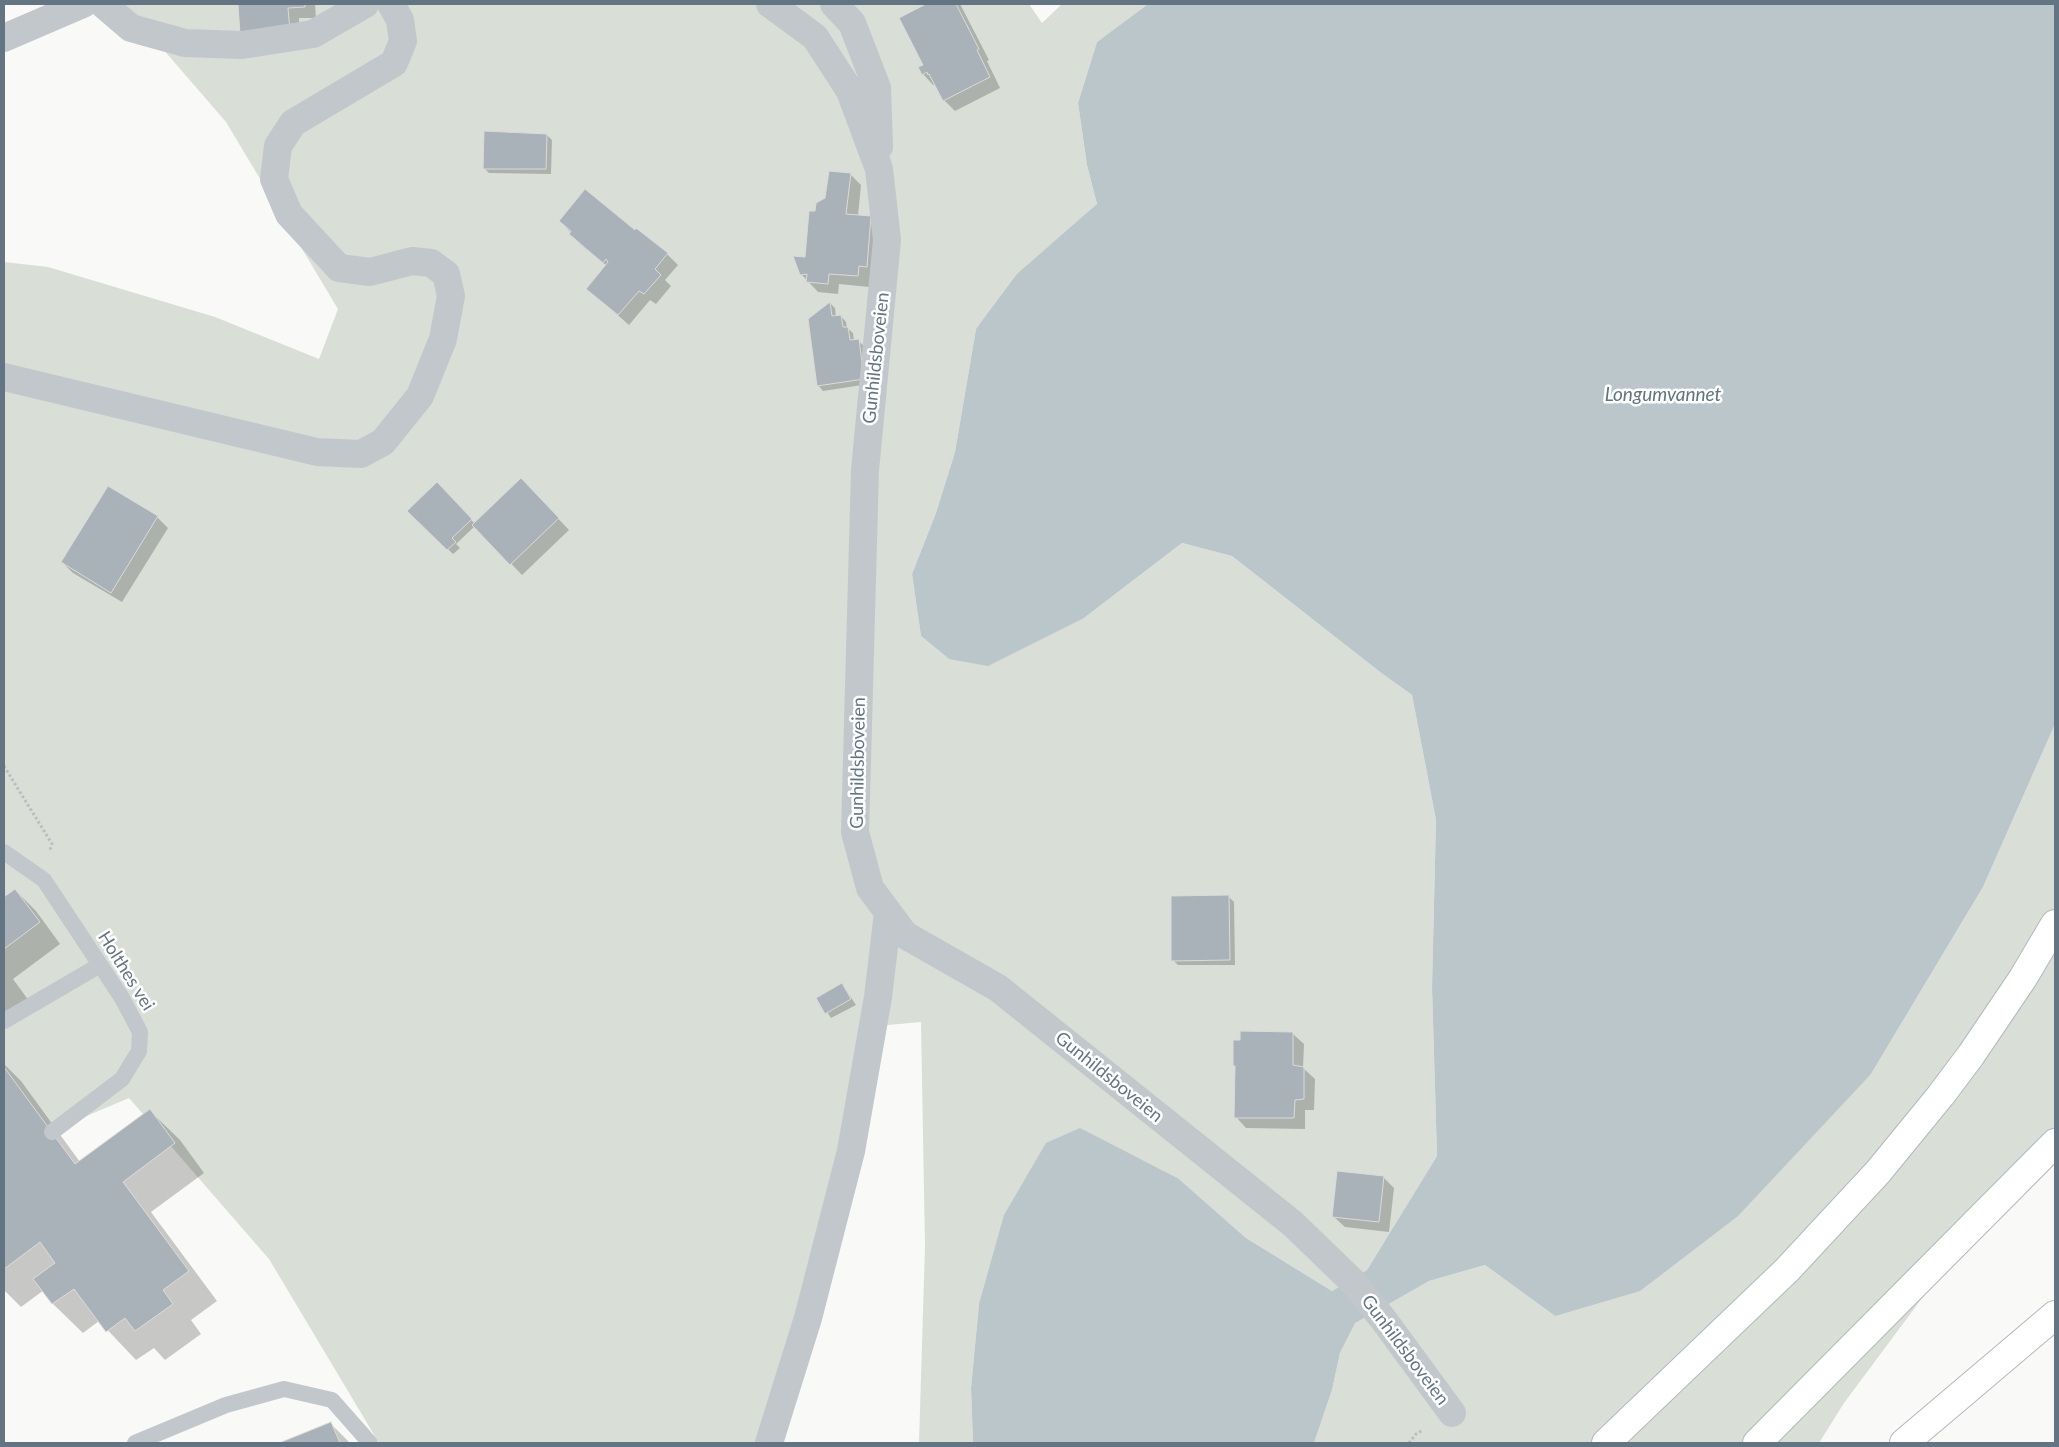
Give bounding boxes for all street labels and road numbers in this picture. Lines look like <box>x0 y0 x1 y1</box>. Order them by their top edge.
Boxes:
street label: Gunhildsboveien <box>858 291 894 425</box>
street label: Gunhildsboveien <box>846 697 870 829</box>
street label: Holthes vei <box>93 927 159 1015</box>
street label: Gunhildsboveien <box>1051 1027 1167 1127</box>
street label: Gunhildsboveien <box>1357 1291 1453 1409</box>

